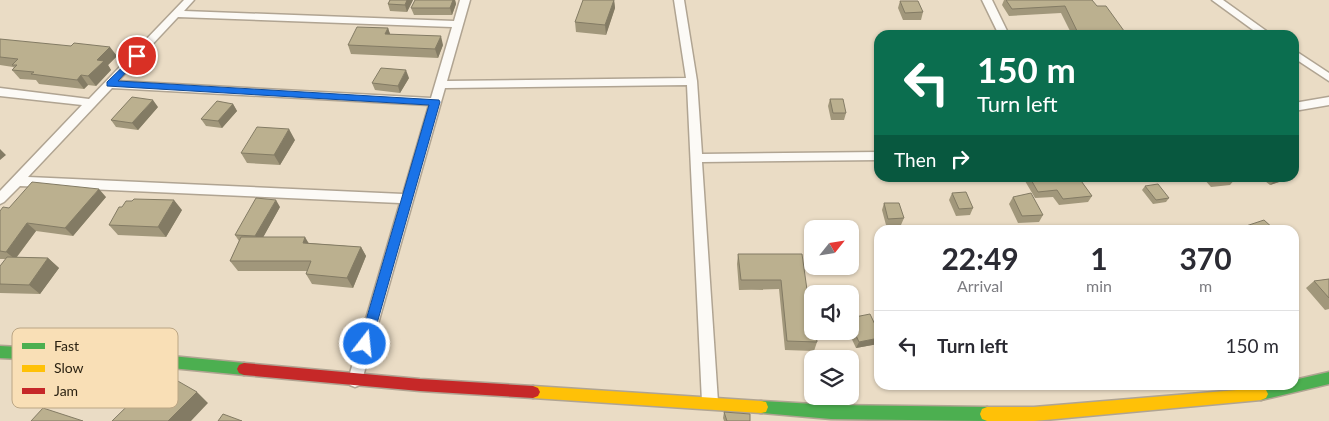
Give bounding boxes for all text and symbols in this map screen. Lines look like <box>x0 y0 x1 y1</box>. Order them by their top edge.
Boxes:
pin <box>116 35 158 77</box>
icon: arrive <box>123 42 151 70</box>
text: 150 m <box>977 48 1076 90</box>
icon: left <box>894 50 959 115</box>
text: Turn left <box>977 90 1058 117</box>
icon: right <box>946 145 974 173</box>
text: Then <box>894 148 936 171</box>
north arrow <box>804 220 859 275</box>
map controls <box>804 220 859 405</box>
text: 22:49 <box>941 240 1019 276</box>
text: 1 <box>1090 240 1108 276</box>
text: 370 <box>1179 240 1232 276</box>
text: Arrival <box>957 276 1003 295</box>
text: min <box>1086 276 1112 295</box>
text: m <box>1199 276 1212 295</box>
button: sound <box>804 285 859 340</box>
position arrow <box>338 317 390 369</box>
legend <box>12 328 178 408</box>
icon: left <box>894 332 922 360</box>
text: Turn left <box>937 334 1008 357</box>
text: 150 m <box>1225 334 1279 357</box>
text: Fast <box>54 337 79 354</box>
button: layers <box>804 350 859 405</box>
text: Slow <box>54 359 84 376</box>
text: Jam <box>54 382 78 399</box>

